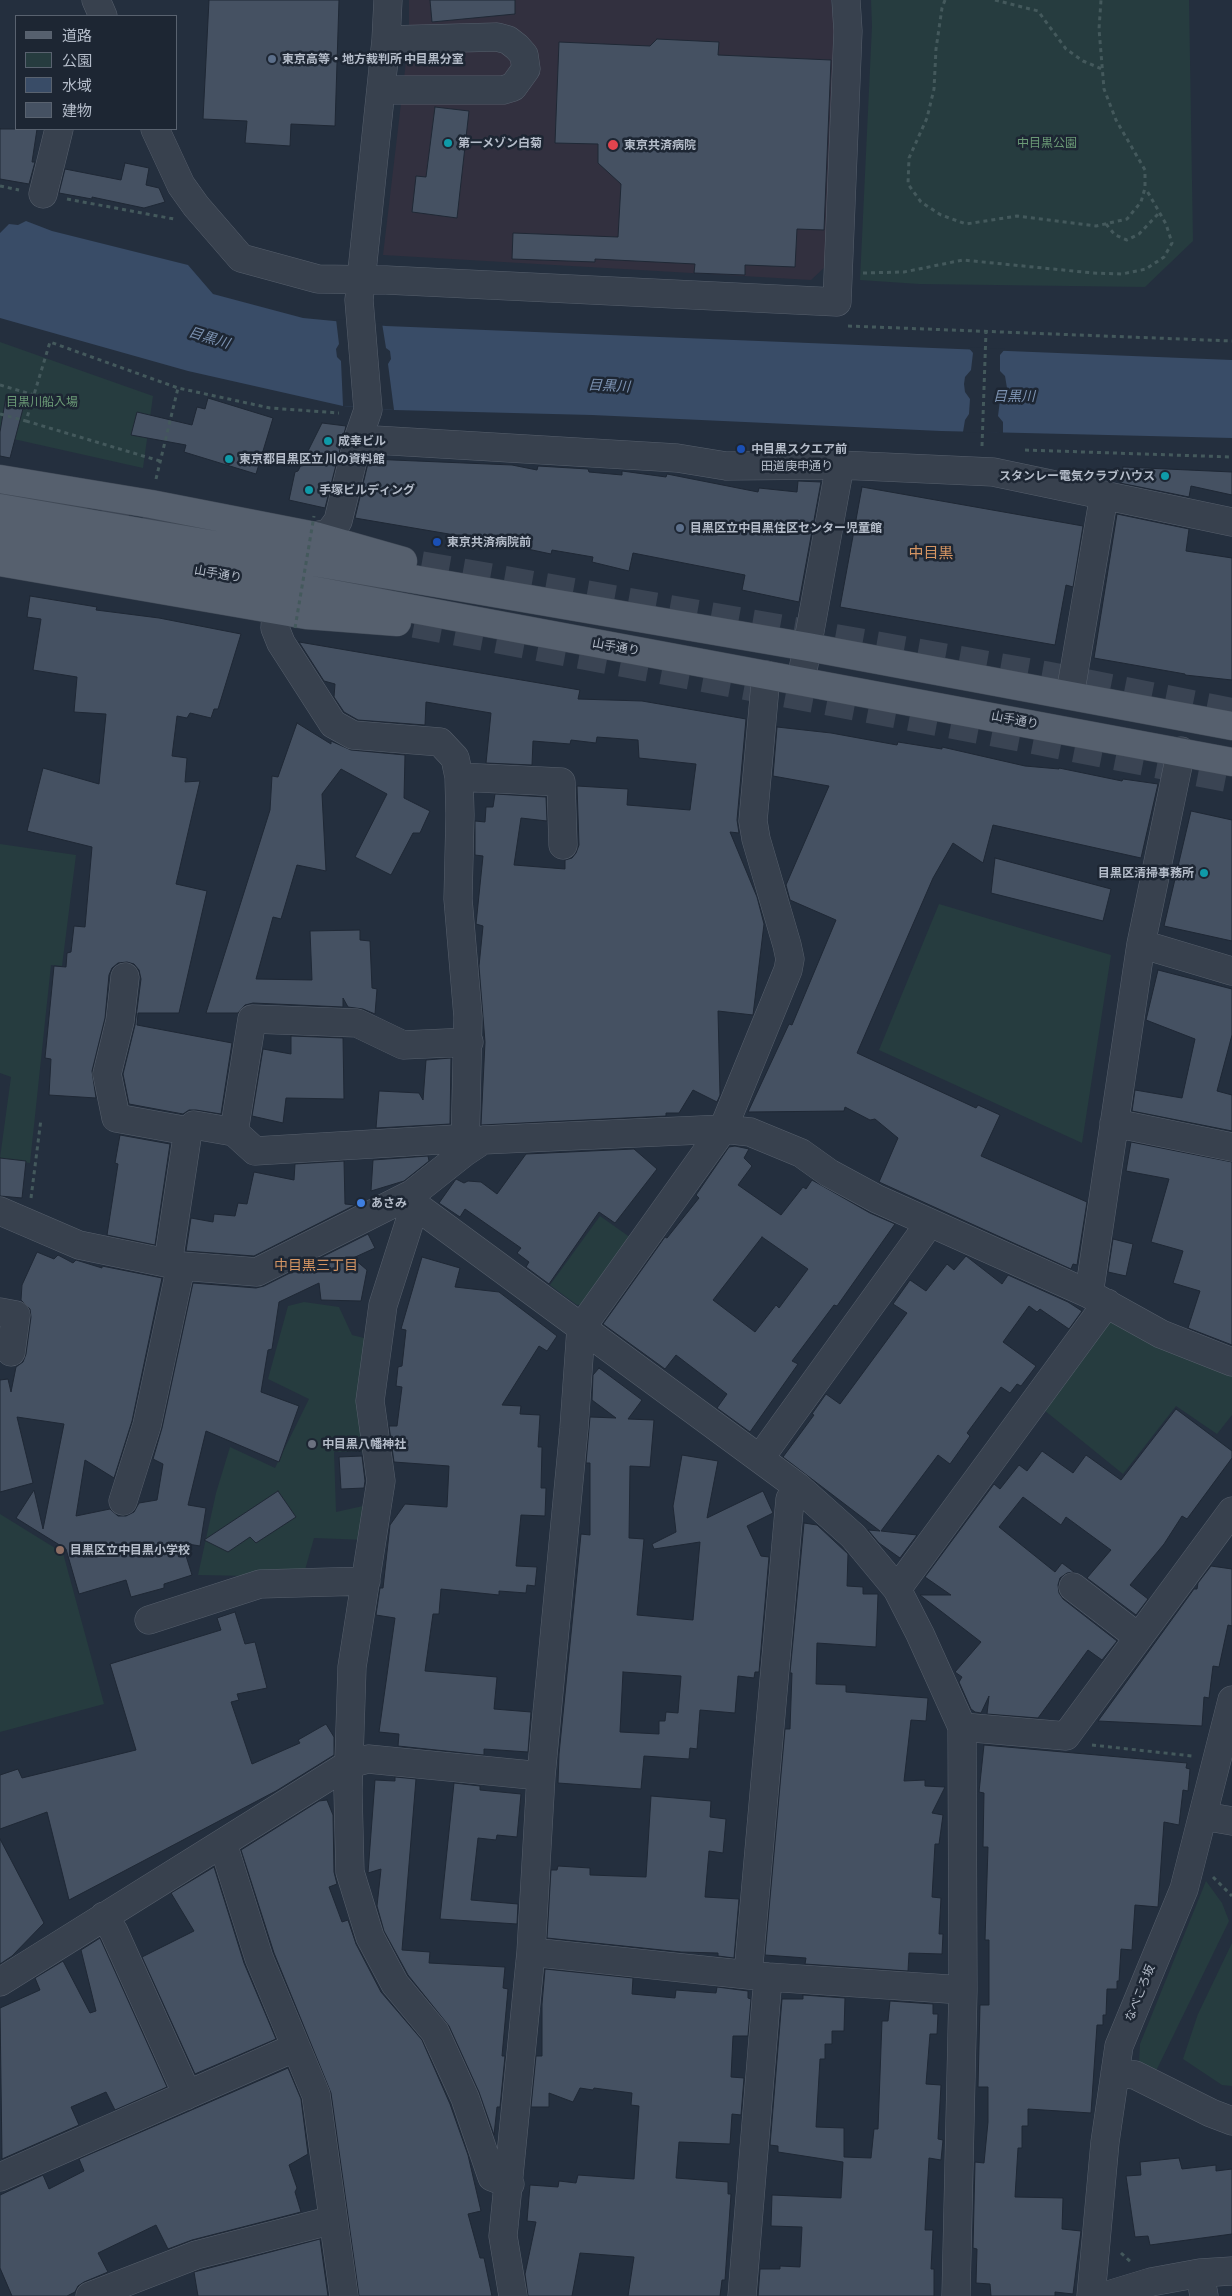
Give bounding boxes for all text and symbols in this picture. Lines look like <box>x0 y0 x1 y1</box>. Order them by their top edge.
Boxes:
legend <box>15 15 178 130</box>
text: 道路 <box>62 27 92 44</box>
text: 公園 <box>62 52 92 69</box>
place label: 東京高等・地方裁判所 中目黒分室 <box>282 52 464 66</box>
marker: 東京高等・地方裁判所 中目黒分室 <box>266 53 278 65</box>
text: 水域 <box>62 77 92 94</box>
text: 建物 <box>62 102 92 119</box>
place label: 第一メゾン白菊 <box>458 136 542 150</box>
park label: 中目黒公園 <box>1017 136 1077 150</box>
marker: 第一メゾン白菊 <box>442 137 454 149</box>
marker: 東京共済病院 <box>606 138 620 152</box>
place label: 東京共済病院 <box>624 138 696 152</box>
water label: 目黒川 <box>186 324 232 352</box>
water label: 目黒川 <box>588 377 630 395</box>
water label: 目黒川 <box>993 389 1035 405</box>
park label: 目黒川船入場 <box>6 395 78 409</box>
place label: 成幸ビル <box>338 434 386 448</box>
marker: 成幸ビル <box>322 435 334 447</box>
place label: 中目黒スクエア前 <box>751 442 847 456</box>
marker: 中目黒スクエア前 <box>735 443 747 455</box>
place label: 東京都目黒区立 川の資料館 <box>239 452 385 466</box>
marker: 東京都目黒区立 川の資料館 <box>223 453 235 465</box>
street label: 田道庚申通り <box>761 459 833 473</box>
place label: スタンレー電気クラブハウス <box>999 469 1155 483</box>
marker: スタンレー電気クラブハウス <box>1159 470 1171 482</box>
place label: 手塚ビルディング <box>319 483 415 497</box>
marker: 手塚ビルディング <box>303 484 315 496</box>
place label: 目黒区立中目黒住区センター児童館 <box>690 521 882 535</box>
marker: 目黒区立中目黒住区センター児童館 <box>674 522 686 534</box>
place label: 東京共済病院前 <box>447 535 531 549</box>
marker: 東京共済病院前 <box>431 536 443 548</box>
district label: 中目黒 <box>909 544 953 562</box>
street label: 山手通り <box>193 563 243 585</box>
street label: 山手通り <box>591 636 641 658</box>
street label: 山手通り <box>990 708 1040 732</box>
place label: 目黒区清掃事務所 <box>1098 866 1194 880</box>
marker: 目黒区清掃事務所 <box>1198 867 1210 879</box>
place label: あさみ <box>371 1196 407 1210</box>
marker: あさみ <box>355 1197 367 1209</box>
district label: 中目黒三丁目 <box>274 1258 358 1274</box>
place label: 中目黒八幡神社 <box>322 1437 406 1451</box>
marker: 中目黒八幡神社 <box>306 1438 318 1450</box>
place label: 目黒区立中目黒小学校 <box>70 1543 190 1557</box>
marker: 目黒区立中目黒小学校 <box>54 1544 66 1556</box>
street label: なべころ坂 <box>1122 1962 1158 2024</box>

